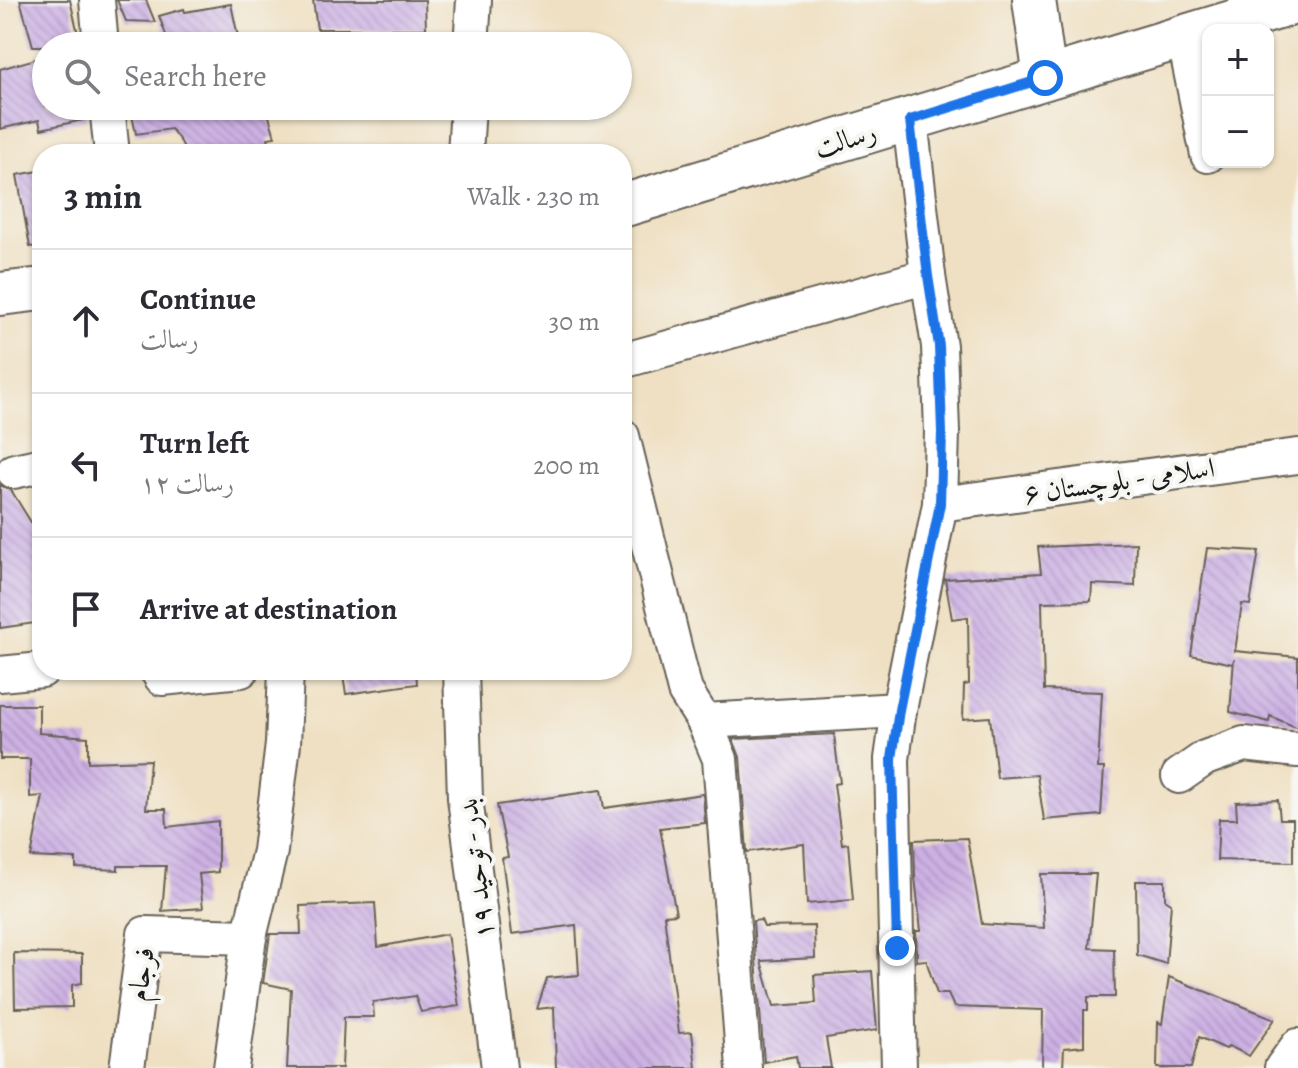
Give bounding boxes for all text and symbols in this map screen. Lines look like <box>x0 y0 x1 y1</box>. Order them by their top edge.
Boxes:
map controls <box>1202 24 1274 168</box>
button: + <box>1202 24 1274 96</box>
search box <box>32 32 632 120</box>
icon: search <box>60 54 104 98</box>
text: Search here <box>124 56 267 96</box>
route start <box>1027 60 1063 96</box>
button: − <box>1202 96 1274 168</box>
street label: رسالت <box>810 113 881 167</box>
text: 3 min <box>64 173 142 220</box>
text: Walk · 230 m <box>467 179 600 214</box>
text: Continue <box>140 279 256 319</box>
icon: ahead <box>64 299 108 343</box>
text: 30 m <box>549 304 600 339</box>
text: رسالت <box>140 322 199 357</box>
text: Turn left <box>140 423 249 463</box>
icon: left <box>64 443 108 487</box>
text: 200 m <box>533 448 600 483</box>
street label: اسلامی - بلوچستان ۶ <box>1021 449 1217 513</box>
text: رسالت ۱۲ <box>140 466 234 501</box>
icon: arrive <box>64 587 108 631</box>
text: Arrive at destination <box>140 589 397 629</box>
street label: بدر - توحید ۱۹ <box>449 796 503 942</box>
route end <box>879 930 915 966</box>
street label: فرجام <box>118 945 169 1005</box>

